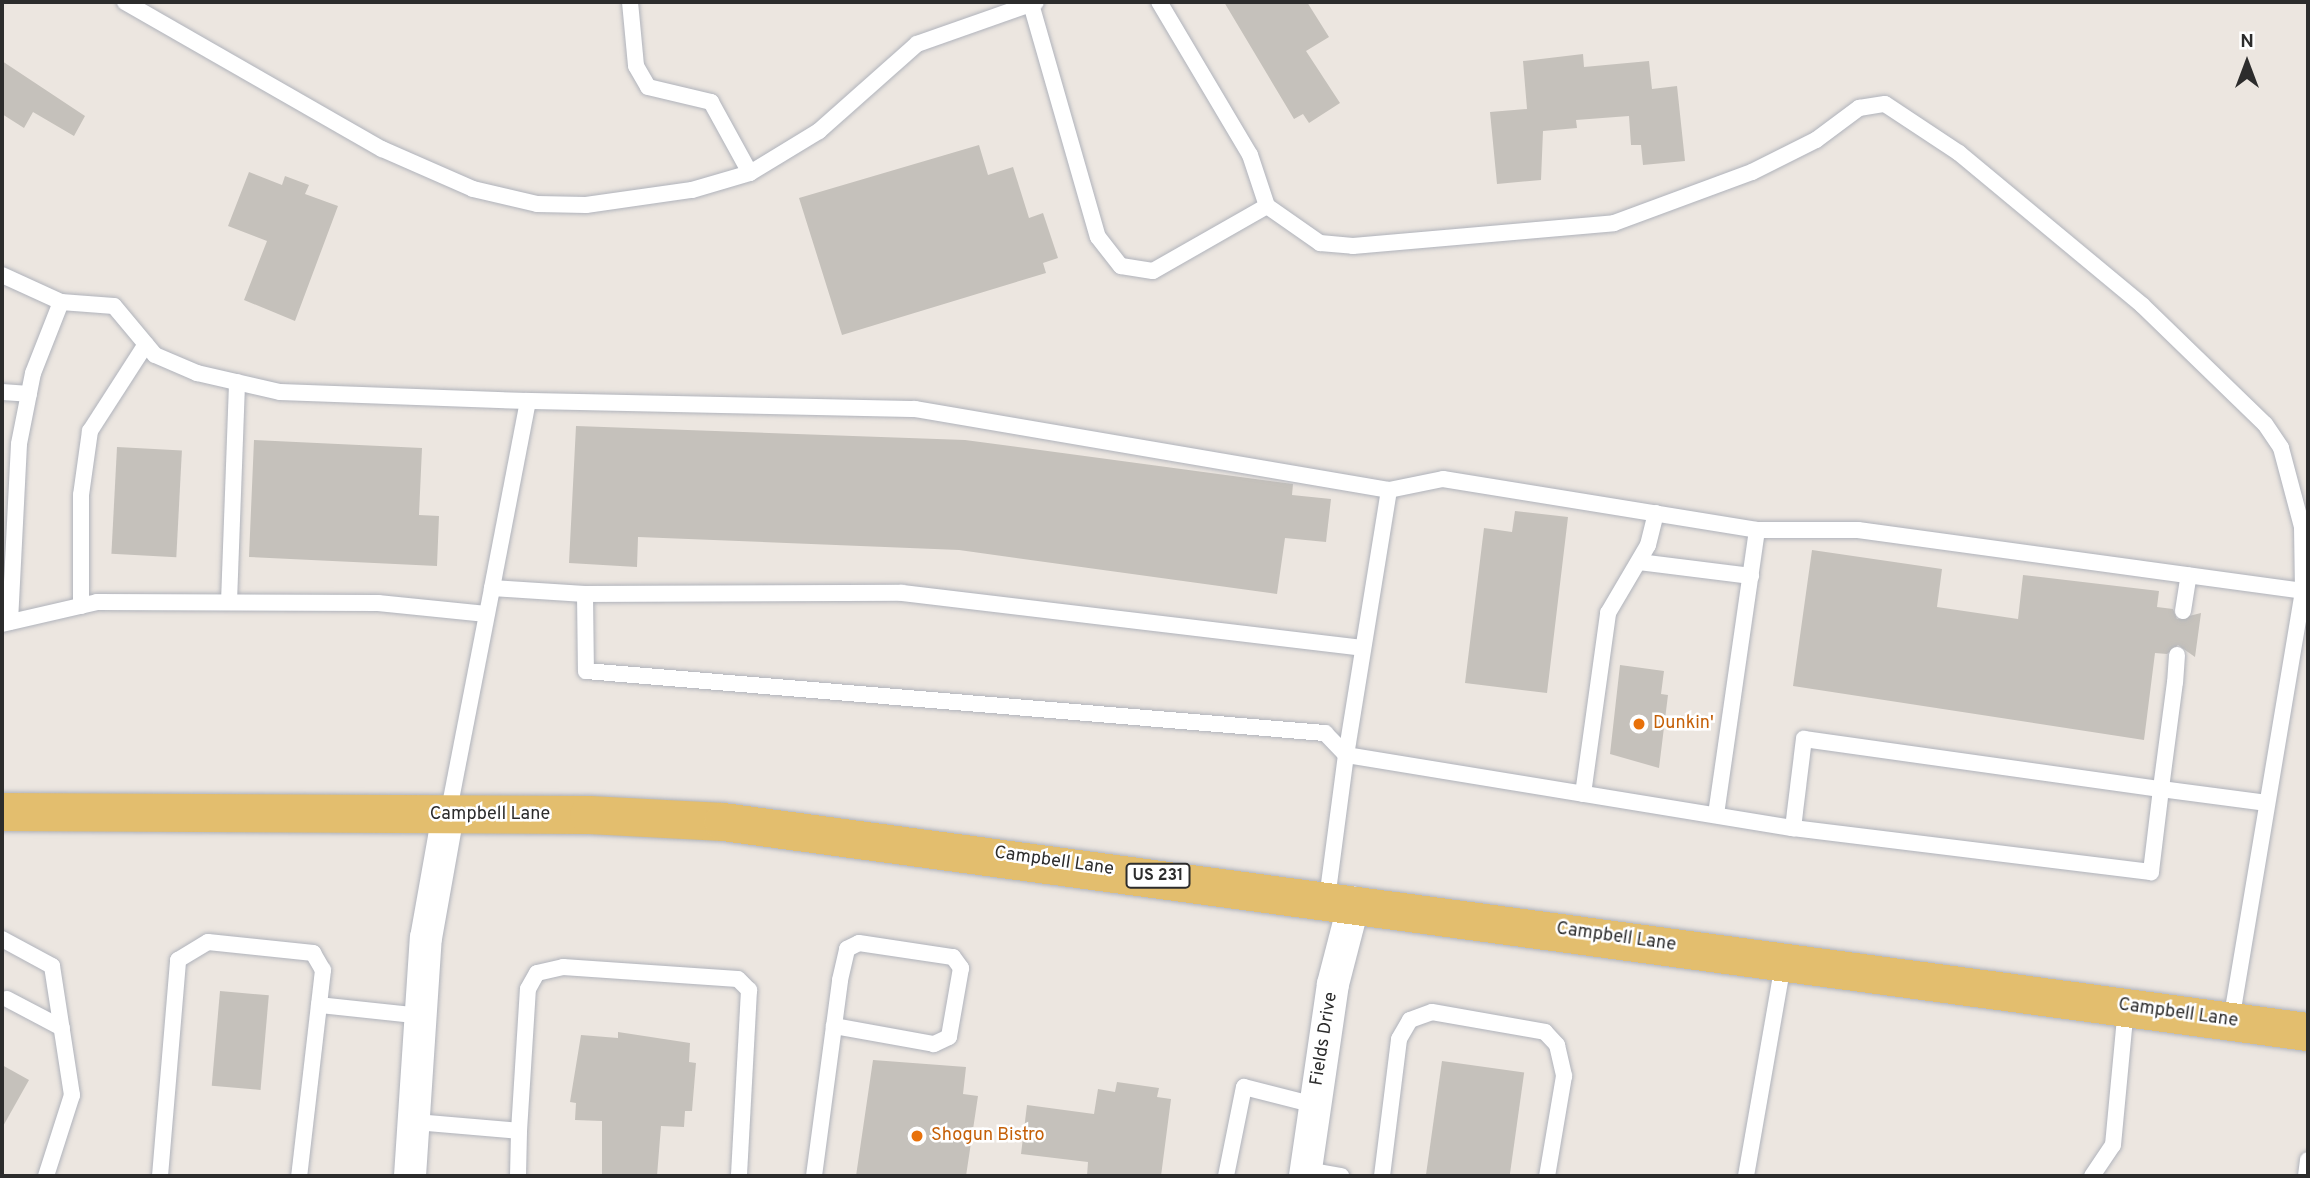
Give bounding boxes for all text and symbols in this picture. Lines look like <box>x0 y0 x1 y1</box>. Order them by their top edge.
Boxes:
north arrow <box>2212 28 2282 98</box>
text: N <box>2240 30 2254 54</box>
place label: Dunkin' <box>1653 713 1714 735</box>
marker: Dunkin' <box>1631 716 1647 732</box>
street label: Campbell Lane <box>430 804 550 826</box>
street label: Campbell Lane <box>993 843 1115 881</box>
road number: US 231 <box>1125 863 1191 888</box>
street label: Campbell Lane <box>1555 919 1677 957</box>
street label: Fields Drive <box>1307 991 1343 1087</box>
street label: Campbell Lane <box>2117 995 2239 1033</box>
place label: Shogun Bistro <box>931 1125 1045 1147</box>
marker: Shogun Bistro <box>909 1128 925 1144</box>

